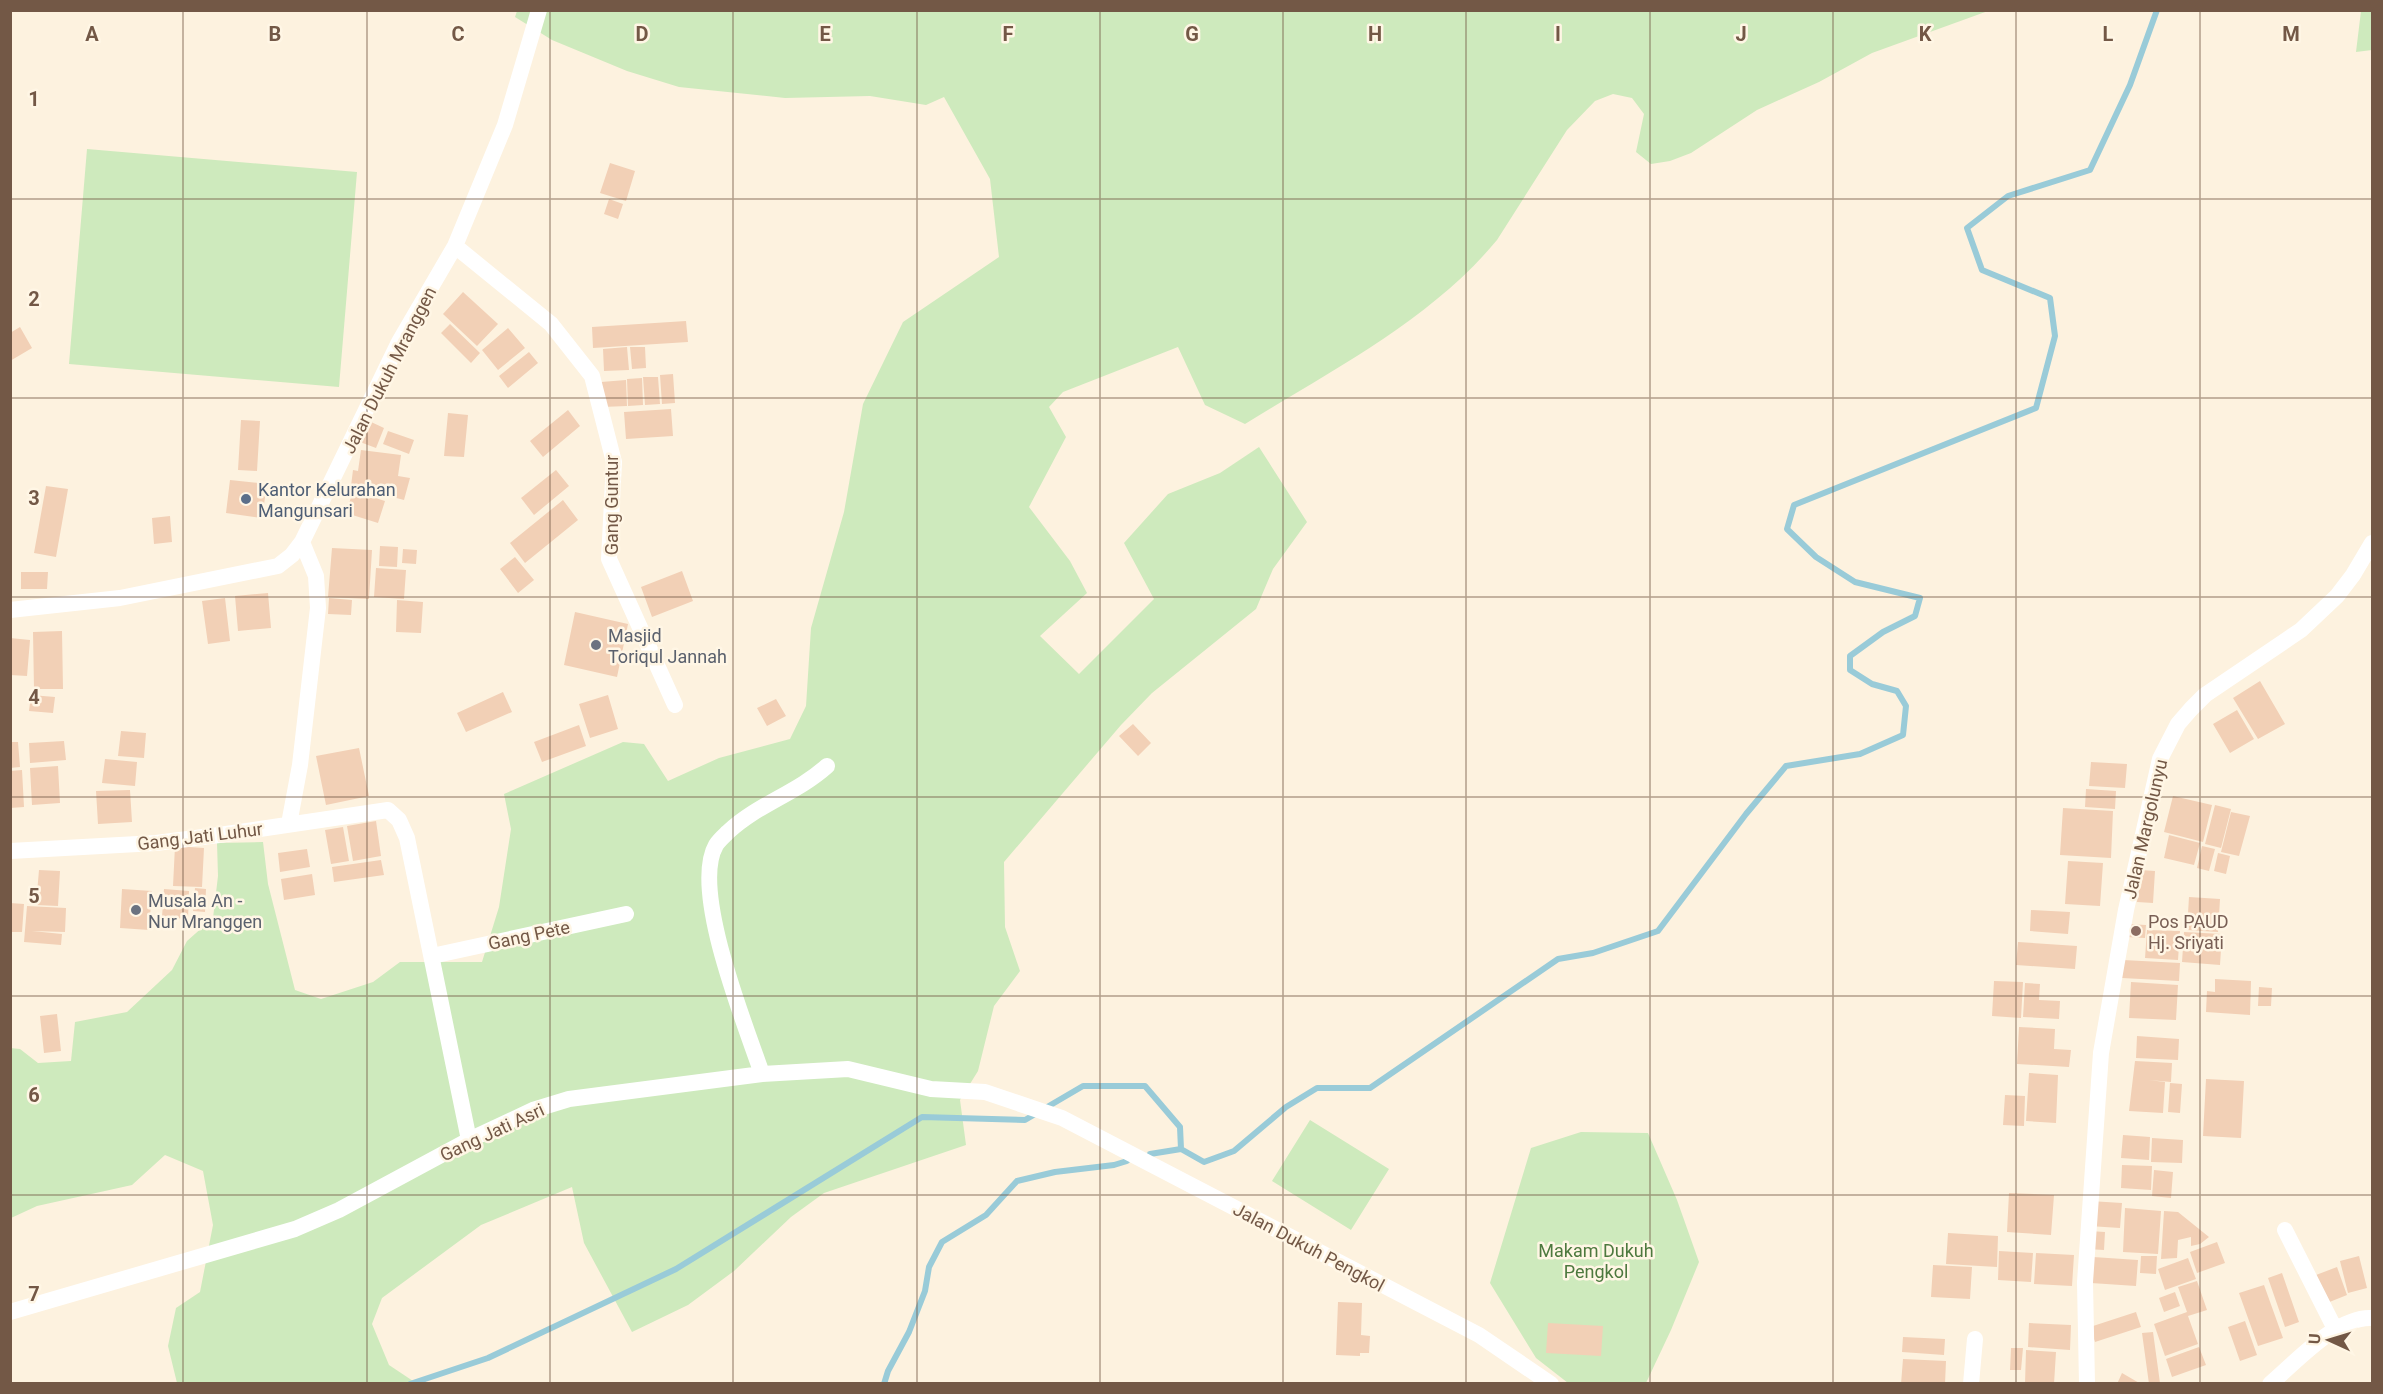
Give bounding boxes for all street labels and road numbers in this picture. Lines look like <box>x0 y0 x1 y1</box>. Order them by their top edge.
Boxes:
street label: Jalan Dukuh Mranggen <box>338 283 440 457</box>
street label: Gang Guntur <box>601 455 622 555</box>
street label: Jalan Margolunyu <box>2119 757 2171 901</box>
street label: Gang Jati Luhur <box>136 818 264 854</box>
street label: Gang Pete <box>486 916 572 954</box>
street label: Gang Jati Asri <box>437 1099 547 1165</box>
street label: Jalan Dukuh Pengkol <box>1230 1198 1388 1296</box>

